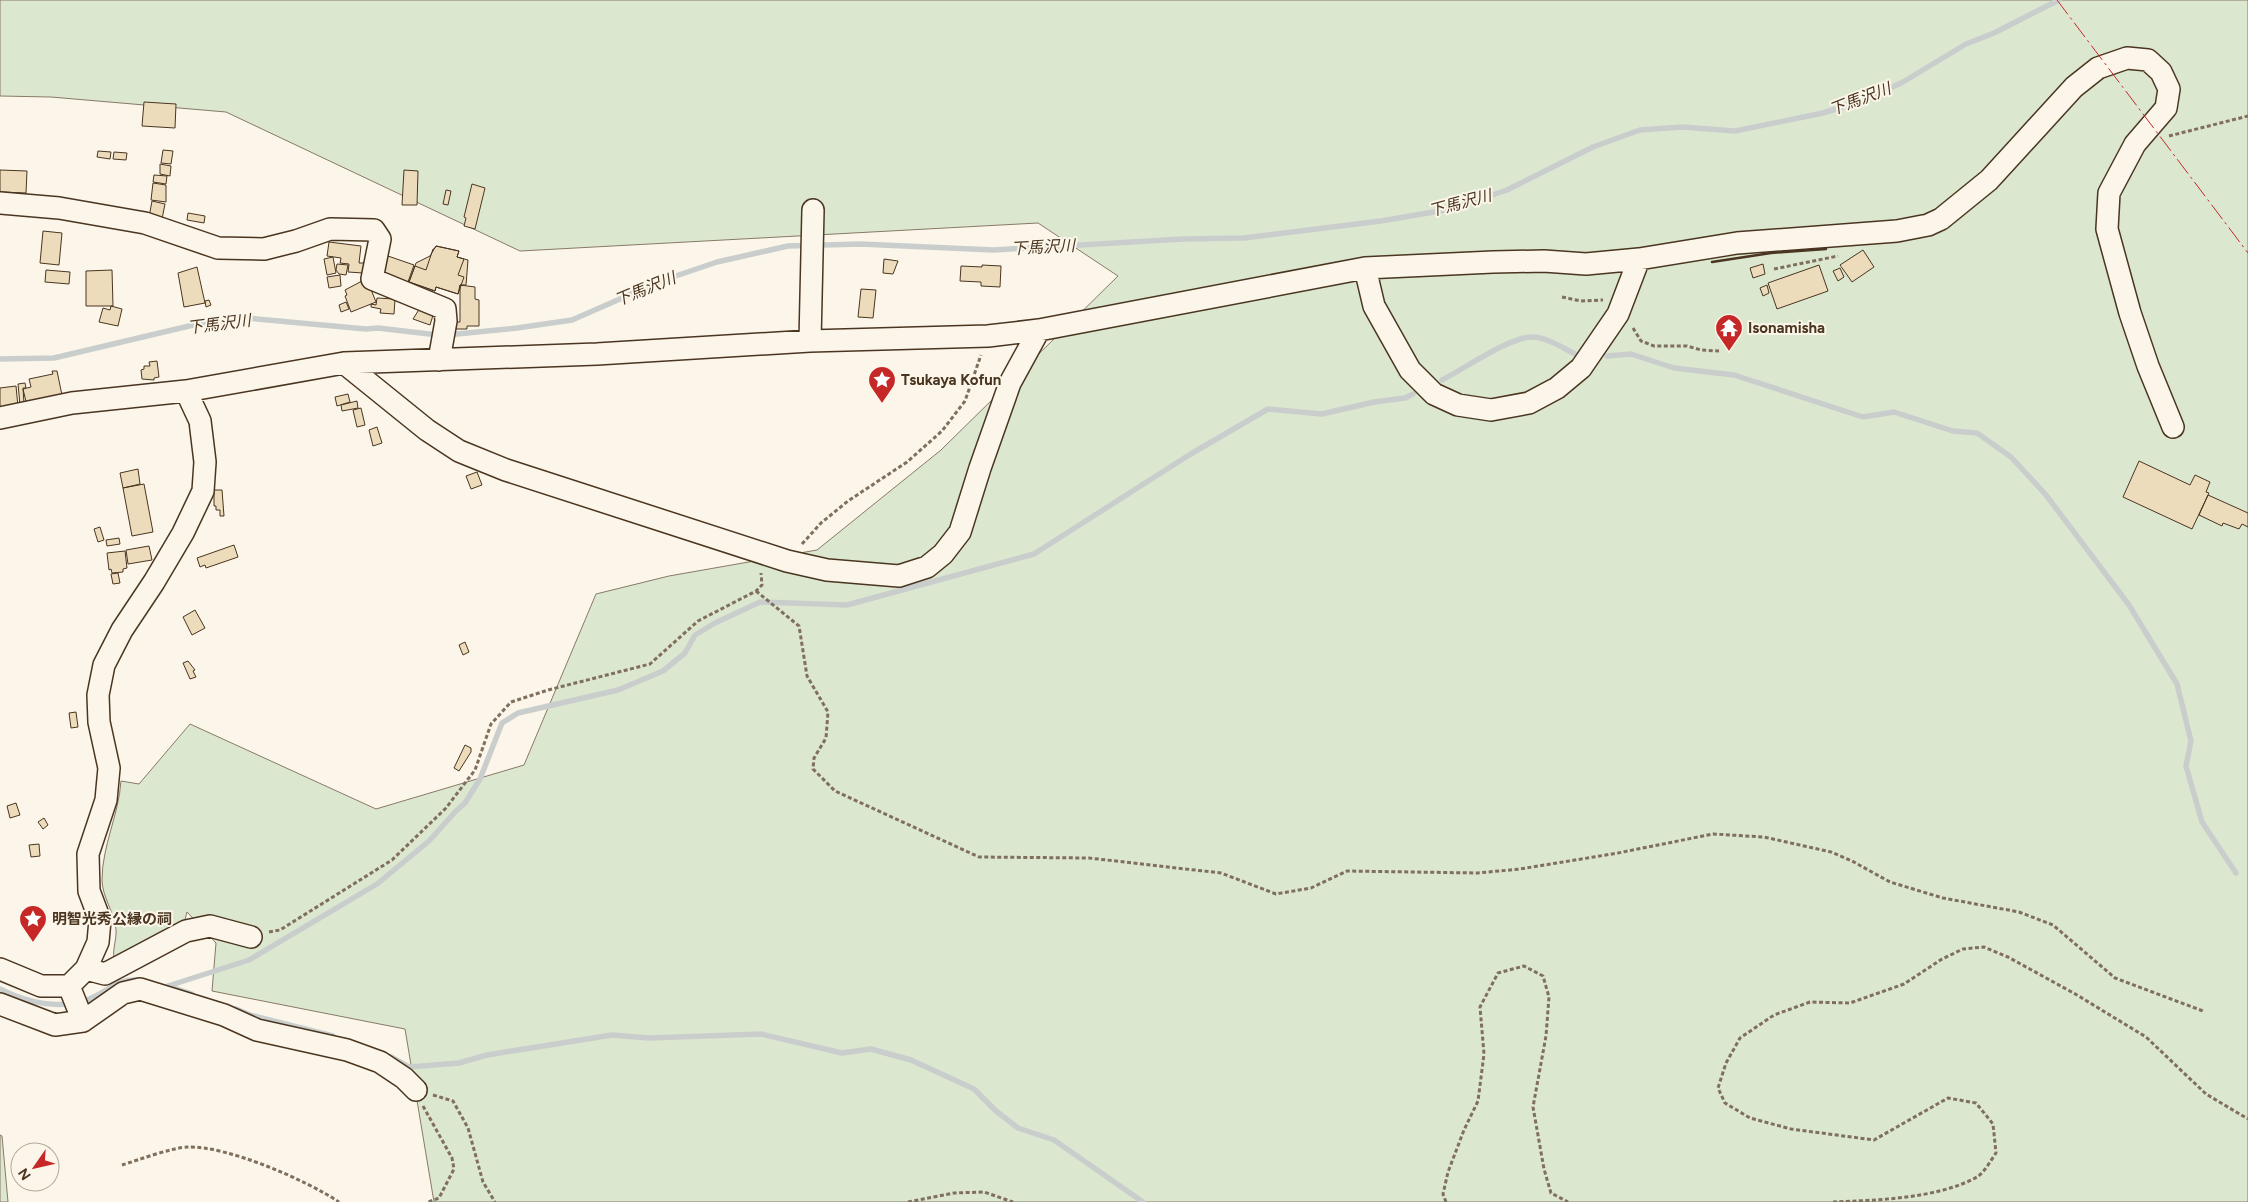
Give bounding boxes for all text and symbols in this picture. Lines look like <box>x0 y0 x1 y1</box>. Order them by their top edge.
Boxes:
water label: 下馬沢川 <box>1827 78 1895 119</box>
water label: 下馬沢川 <box>1427 185 1495 220</box>
water label: 下馬沢川 <box>1011 236 1077 258</box>
water label: 下馬沢川 <box>612 267 680 310</box>
water label: 下馬沢川 <box>186 310 254 337</box>
temple icon: Isonamisha <box>1714 313 1744 352</box>
place label: Isonamisha <box>1748 319 1825 337</box>
place icon: Tsukaya Kofun <box>867 365 897 404</box>
place label: Tsukaya Kofun <box>901 371 1001 389</box>
place icon: 明智光秀公縁の祠 <box>18 904 48 943</box>
place label: 明智光秀公縁の祠 <box>52 910 172 928</box>
north arrow <box>10 1142 60 1192</box>
text: N <box>15 1165 35 1183</box>

